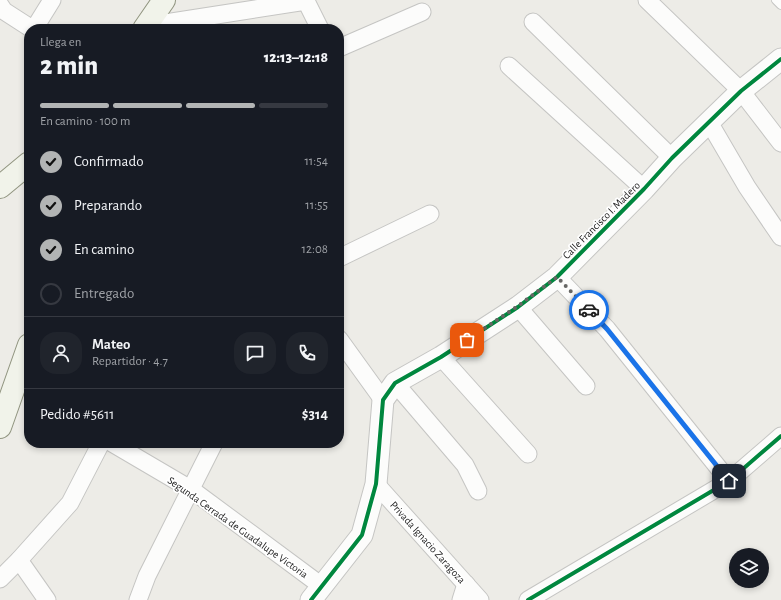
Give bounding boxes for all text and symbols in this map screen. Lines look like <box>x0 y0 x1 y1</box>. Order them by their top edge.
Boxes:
text: Llega en <box>40 36 82 49</box>
text: 12:13–12:18 <box>264 50 328 65</box>
text: 2 min <box>40 53 98 79</box>
text: En camino · 100 m <box>40 115 130 128</box>
icon: check <box>40 151 62 173</box>
text: Confirmado <box>74 154 144 169</box>
text: 11:54 <box>304 155 328 168</box>
street label: Calle Francisco I. Madero <box>561 180 642 261</box>
icon: check <box>40 195 62 217</box>
text: Preparando <box>74 198 142 213</box>
text: 11:55 <box>305 199 328 212</box>
icon: check <box>40 239 62 261</box>
text: En camino <box>74 242 134 257</box>
text: 12:08 <box>302 243 328 256</box>
text: Entregado <box>74 286 134 301</box>
courier <box>569 290 609 330</box>
icon: car <box>578 299 600 321</box>
pin <box>450 323 484 357</box>
icon: bag <box>456 329 478 351</box>
button: person <box>40 332 82 374</box>
button: chat <box>234 332 276 374</box>
button: phone <box>286 332 328 374</box>
text: Mateo <box>92 337 130 352</box>
text: Repartidor · 4.7 <box>92 355 168 368</box>
text: Pedido #5611 <box>40 407 114 422</box>
text: $314 <box>302 407 328 422</box>
pin <box>712 464 746 498</box>
icon: home <box>718 470 740 492</box>
street label: Segunda Cerrada de Guadalupe Victoria <box>166 475 310 580</box>
street label: Privada Ignacio Zaragoza <box>388 499 467 586</box>
map controls <box>729 548 769 588</box>
button: layers <box>729 548 769 588</box>

